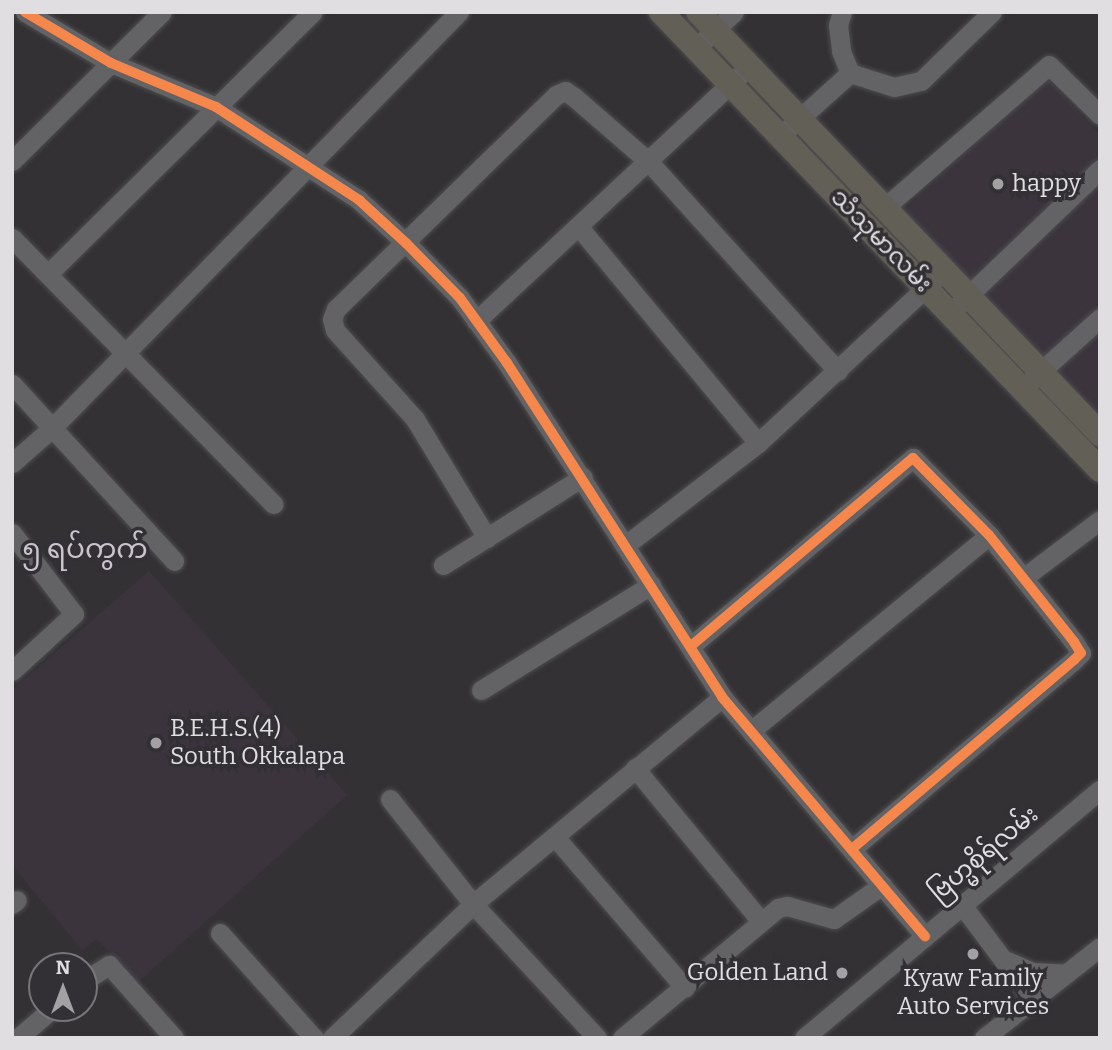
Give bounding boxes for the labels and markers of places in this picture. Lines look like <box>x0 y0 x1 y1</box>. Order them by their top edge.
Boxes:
place label: happy <box>1012 170 1081 198</box>
marker: happy <box>990 176 1006 192</box>
place label: B.E.H.S.(4) South Okkalapa <box>170 715 345 771</box>
marker: B.E.H.S.(4) South Okkalapa <box>148 735 164 751</box>
marker: Kyaw Family Auto Services <box>965 946 981 962</box>
place label: Golden Land <box>687 959 828 987</box>
marker: Golden Land <box>834 965 850 981</box>
place label: Kyaw Family Auto Services <box>897 965 1049 1021</box>

